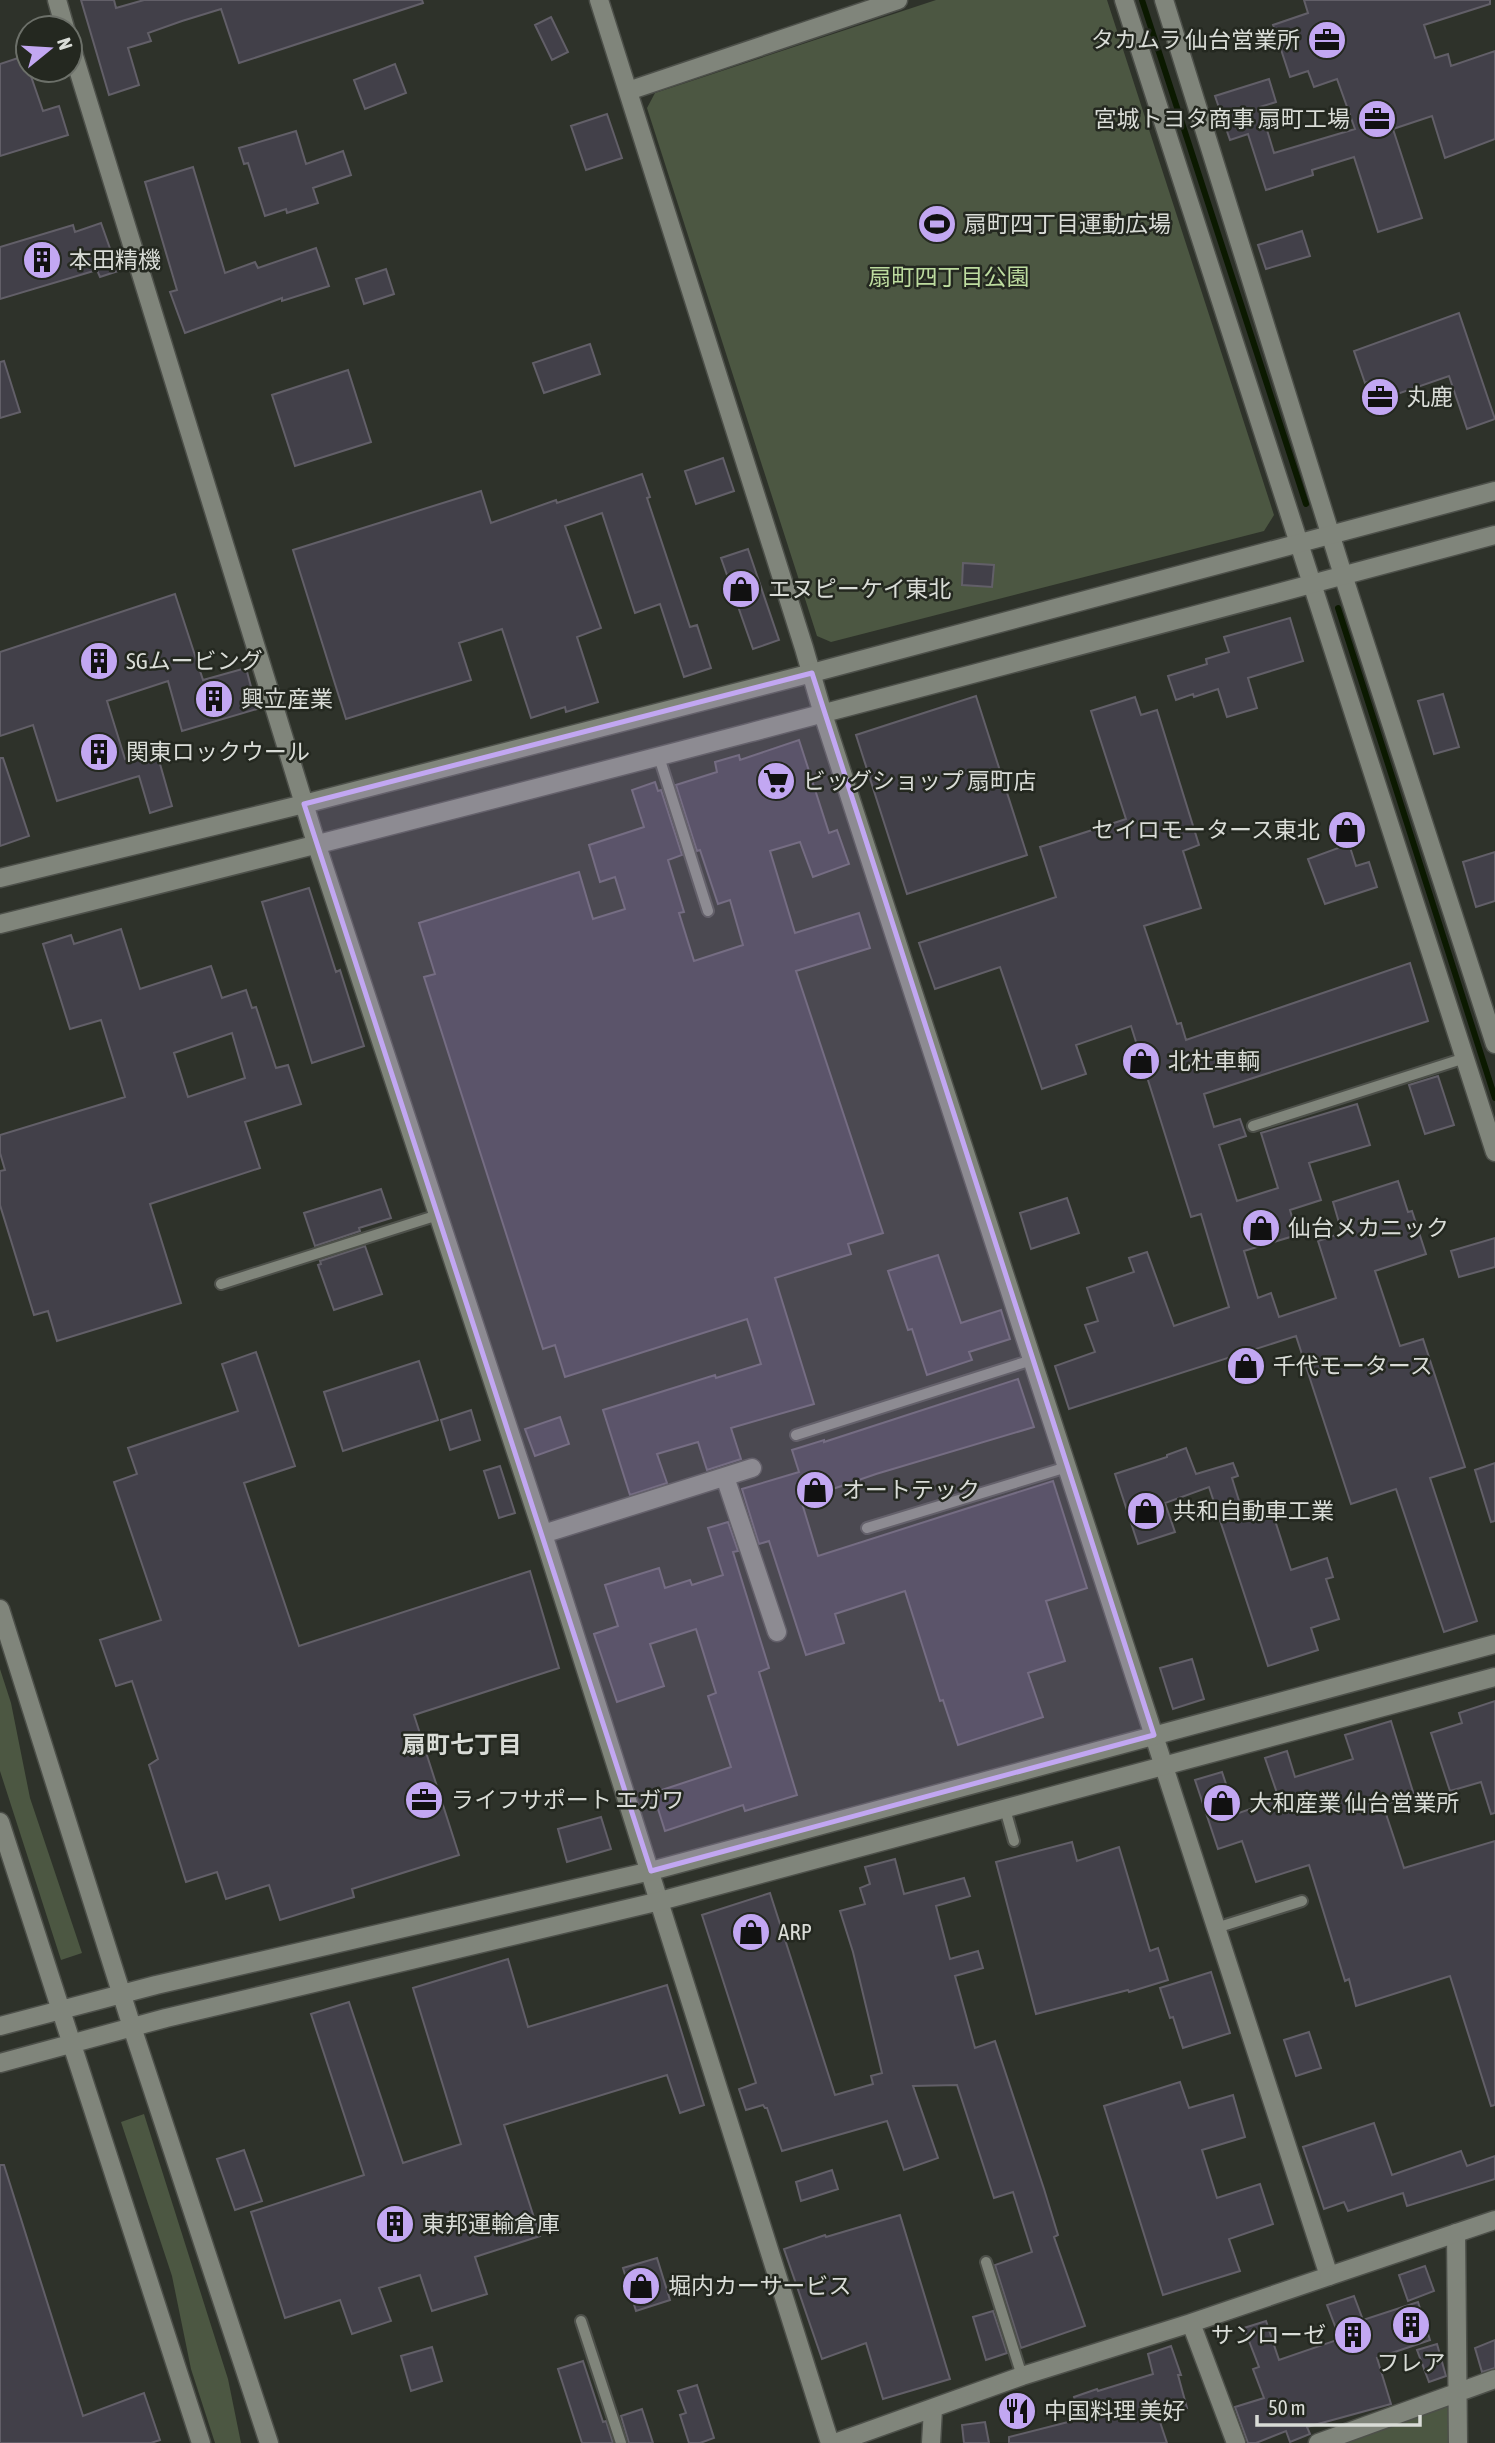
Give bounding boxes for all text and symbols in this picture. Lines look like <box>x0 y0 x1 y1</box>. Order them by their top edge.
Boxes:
north arrow <box>14 14 84 84</box>
office icon: タカムラ 仙台営業所 <box>1306 19 1348 61</box>
place label: タカムラ 仙台営業所 <box>1091 27 1300 53</box>
text: N <box>53 35 77 52</box>
office icon: 宮城トヨタ商事 扇町工場 <box>1356 98 1398 140</box>
place label: 宮城トヨタ商事 扇町工場 <box>1094 106 1350 132</box>
sports icon: 扇町四丁目運動広場 <box>916 203 958 245</box>
place label: 扇町四丁目運動広場 <box>964 211 1171 237</box>
building icon: 本田精機 <box>21 239 63 281</box>
place label: 本田精機 <box>69 247 161 273</box>
park label: 扇町四丁目公園 <box>869 264 1030 290</box>
office icon: 丸鹿 <box>1359 376 1401 418</box>
place label: 丸鹿 <box>1407 384 1453 410</box>
shop icon: エヌピーケイ東北 <box>720 568 762 610</box>
place label: エヌピーケイ東北 <box>768 576 952 602</box>
building icon: SGムービング <box>78 640 120 682</box>
place label: SGムービング <box>126 648 263 674</box>
building icon: 興立産業 <box>193 678 235 720</box>
place label: 興立産業 <box>241 686 333 712</box>
building icon: 関東ロックウール <box>78 731 120 773</box>
place label: 関東ロックウール <box>126 739 310 765</box>
supermarket icon: ビッグショップ 扇町店 <box>755 760 797 802</box>
place label: ビッグショップ 扇町店 <box>803 768 1036 794</box>
shop icon: セイロモータース東北 <box>1326 809 1368 851</box>
place label: セイロモータース東北 <box>1091 817 1320 843</box>
shop icon: 北杜車輌 <box>1120 1040 1162 1082</box>
place label: 北杜車輌 <box>1168 1048 1260 1074</box>
shop icon: 仙台メカニック <box>1240 1207 1282 1249</box>
place label: 仙台メカニック <box>1288 1215 1449 1241</box>
shop icon: 千代モータース <box>1225 1345 1267 1387</box>
place label: 千代モータース <box>1273 1353 1433 1379</box>
shop icon: オートテック <box>794 1469 836 1511</box>
place label: オートテック <box>842 1477 980 1503</box>
shop icon: 共和自動車工業 <box>1125 1490 1167 1532</box>
place label: 共和自動車工業 <box>1173 1498 1334 1524</box>
district label: 扇町七丁目 <box>402 1731 522 1758</box>
office icon: ライフサポート エガワ <box>403 1779 445 1821</box>
shop icon: 大和産業 仙台営業所 <box>1201 1782 1243 1824</box>
place label: ライフサポート エガワ <box>451 1787 684 1813</box>
place label: 大和産業 仙台営業所 <box>1249 1790 1459 1816</box>
shop icon: ARP <box>730 1911 772 1953</box>
place label: ARP <box>778 1919 812 1945</box>
building icon: 東邦運輸倉庫 <box>374 2203 416 2245</box>
place label: 東邦運輸倉庫 <box>422 2211 560 2237</box>
shop icon: 堀内カーサービス <box>620 2265 662 2307</box>
place label: 堀内カーサービス <box>668 2273 852 2299</box>
building icon: フレア <box>1390 2304 1432 2346</box>
building icon: サンローゼ <box>1332 2314 1374 2356</box>
place label: サンローゼ <box>1211 2322 1326 2348</box>
place label: フレア <box>1377 2350 1446 2376</box>
scale bar <box>1257 2384 1420 2428</box>
restaurant icon: 中国料理 美好 <box>996 2390 1038 2432</box>
text: 50 m <box>1268 2395 1306 2419</box>
place label: 中国料理 美好 <box>1044 2398 1185 2424</box>

